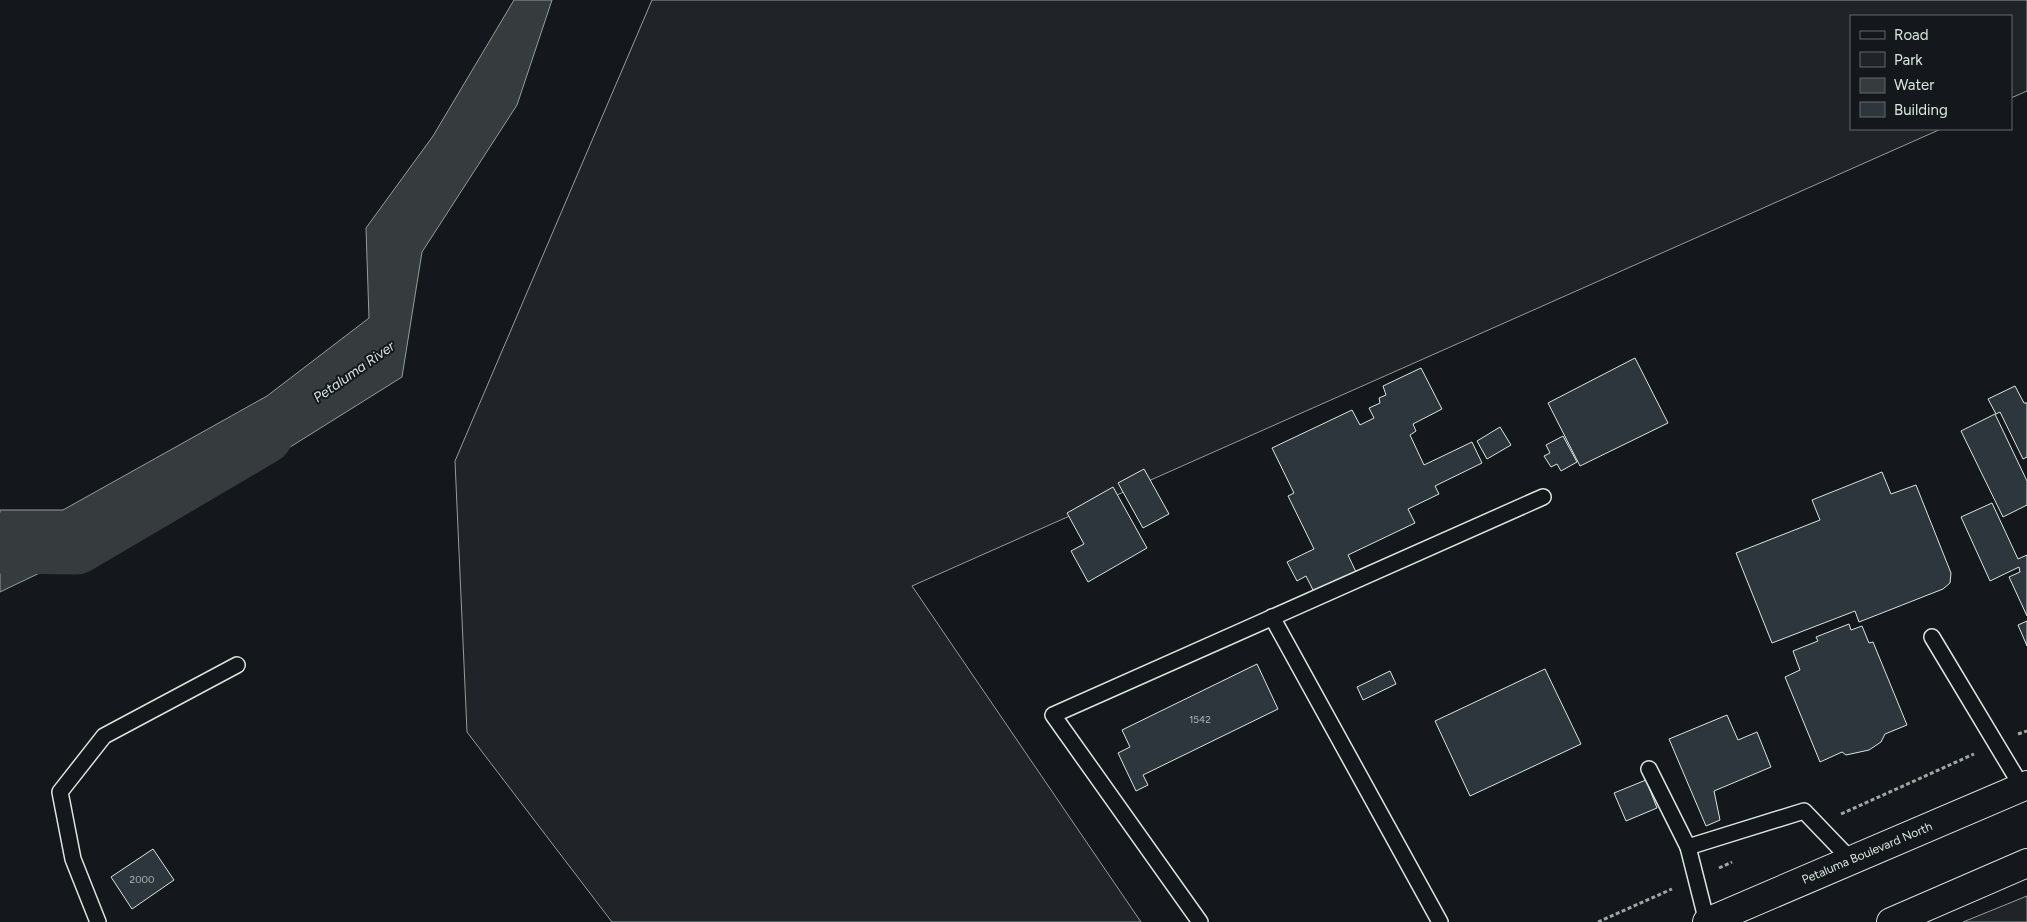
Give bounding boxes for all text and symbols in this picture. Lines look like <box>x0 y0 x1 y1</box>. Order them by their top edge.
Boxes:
legend <box>1850 15 2012 130</box>
text: Road <box>1894 26 1929 44</box>
text: Park <box>1894 51 1923 69</box>
text: Water <box>1894 76 1934 94</box>
text: Building <box>1894 101 1948 119</box>
water label: Petaluma River <box>310 337 399 406</box>
house number: 1542 <box>1189 713 1211 726</box>
street label: Petaluma Boulevard North <box>1800 819 1935 887</box>
house number: 2000 <box>130 873 154 886</box>

